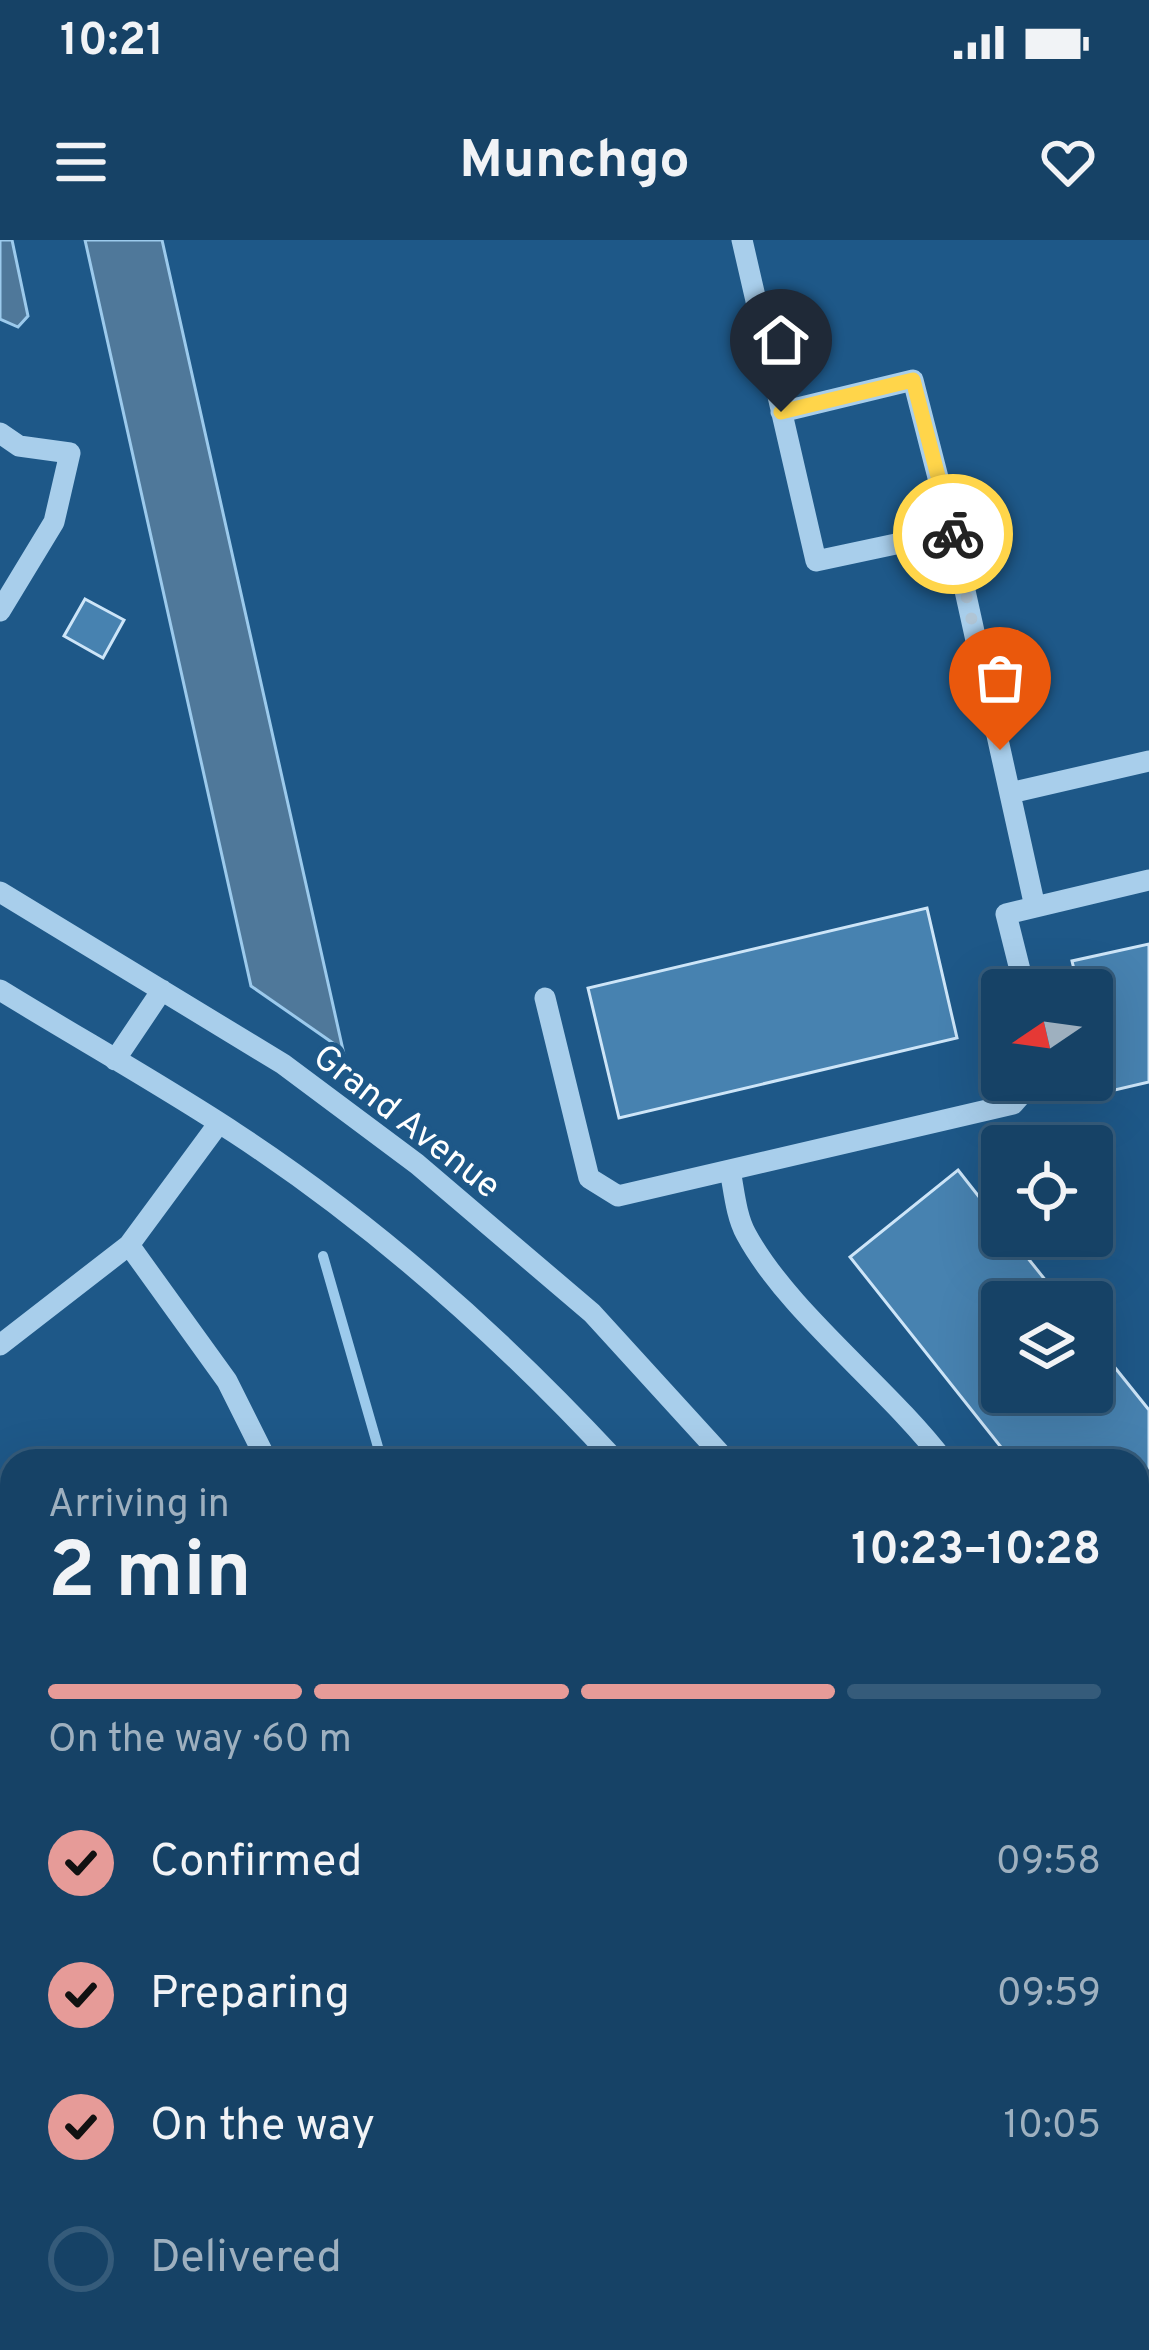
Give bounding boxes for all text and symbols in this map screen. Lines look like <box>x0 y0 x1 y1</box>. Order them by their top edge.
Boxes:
text: 10:21 <box>60 14 164 71</box>
text: Munchgo <box>459 128 690 197</box>
icon: menu <box>48 129 114 195</box>
icon: heart <box>1035 129 1101 195</box>
pin <box>730 289 832 412</box>
icon: home <box>748 307 814 373</box>
courier <box>893 474 1013 594</box>
icon: bike <box>920 501 986 567</box>
pin <box>949 627 1051 750</box>
icon: bag <box>967 645 1033 711</box>
north arrow <box>981 969 1113 1101</box>
map controls <box>981 969 1113 1413</box>
street label: Grand Avenue <box>302 1035 509 1211</box>
button: locate <box>981 1125 1113 1257</box>
button: layers <box>981 1281 1113 1413</box>
text: Arriving in <box>48 1482 230 1531</box>
text: 10:23–10:28 <box>851 1523 1101 1580</box>
text: 2 min <box>48 1526 252 1625</box>
text: On the way · 60 m <box>48 1717 352 1766</box>
icon: check <box>48 1830 114 1896</box>
text: Confirmed <box>150 1835 362 1892</box>
text: 09:58 <box>996 1839 1101 1888</box>
icon: check <box>48 1962 114 2028</box>
text: Preparing <box>150 1967 350 2024</box>
text: 09:59 <box>997 1971 1101 2020</box>
icon: check <box>48 2094 114 2160</box>
text: On the way <box>150 2099 375 2156</box>
text: 10:05 <box>1003 2103 1101 2152</box>
text: Delivered <box>150 2231 342 2288</box>

